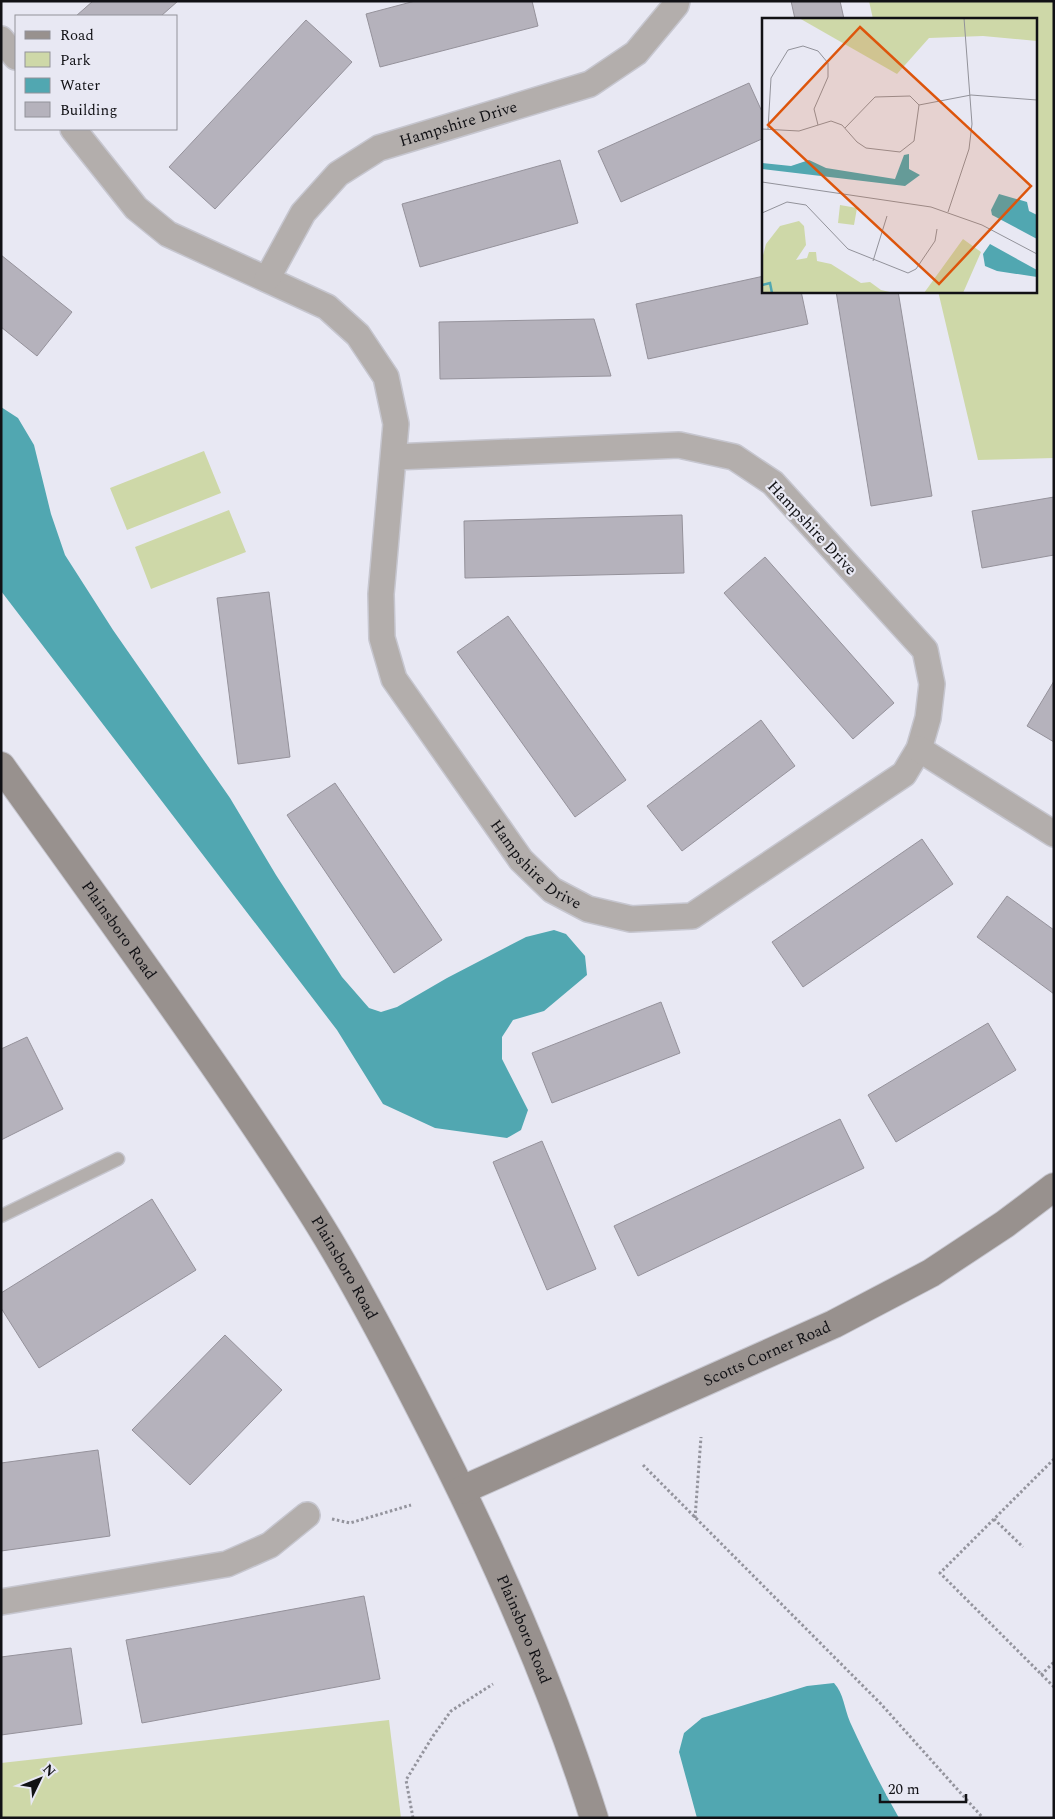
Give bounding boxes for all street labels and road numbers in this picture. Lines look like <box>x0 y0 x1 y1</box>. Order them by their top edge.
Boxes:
street label: Hampshire Drive <box>396 95 520 153</box>
street label: Hampshire Drive <box>762 475 862 581</box>
street label: Hampshire Drive <box>484 815 586 916</box>
street label: Plainsboro Road <box>75 876 162 985</box>
street label: Plainsboro Road <box>305 1211 384 1324</box>
street label: Scotts Corner Road <box>699 1315 835 1393</box>
street label: Plainsboro Road <box>490 1571 557 1687</box>

